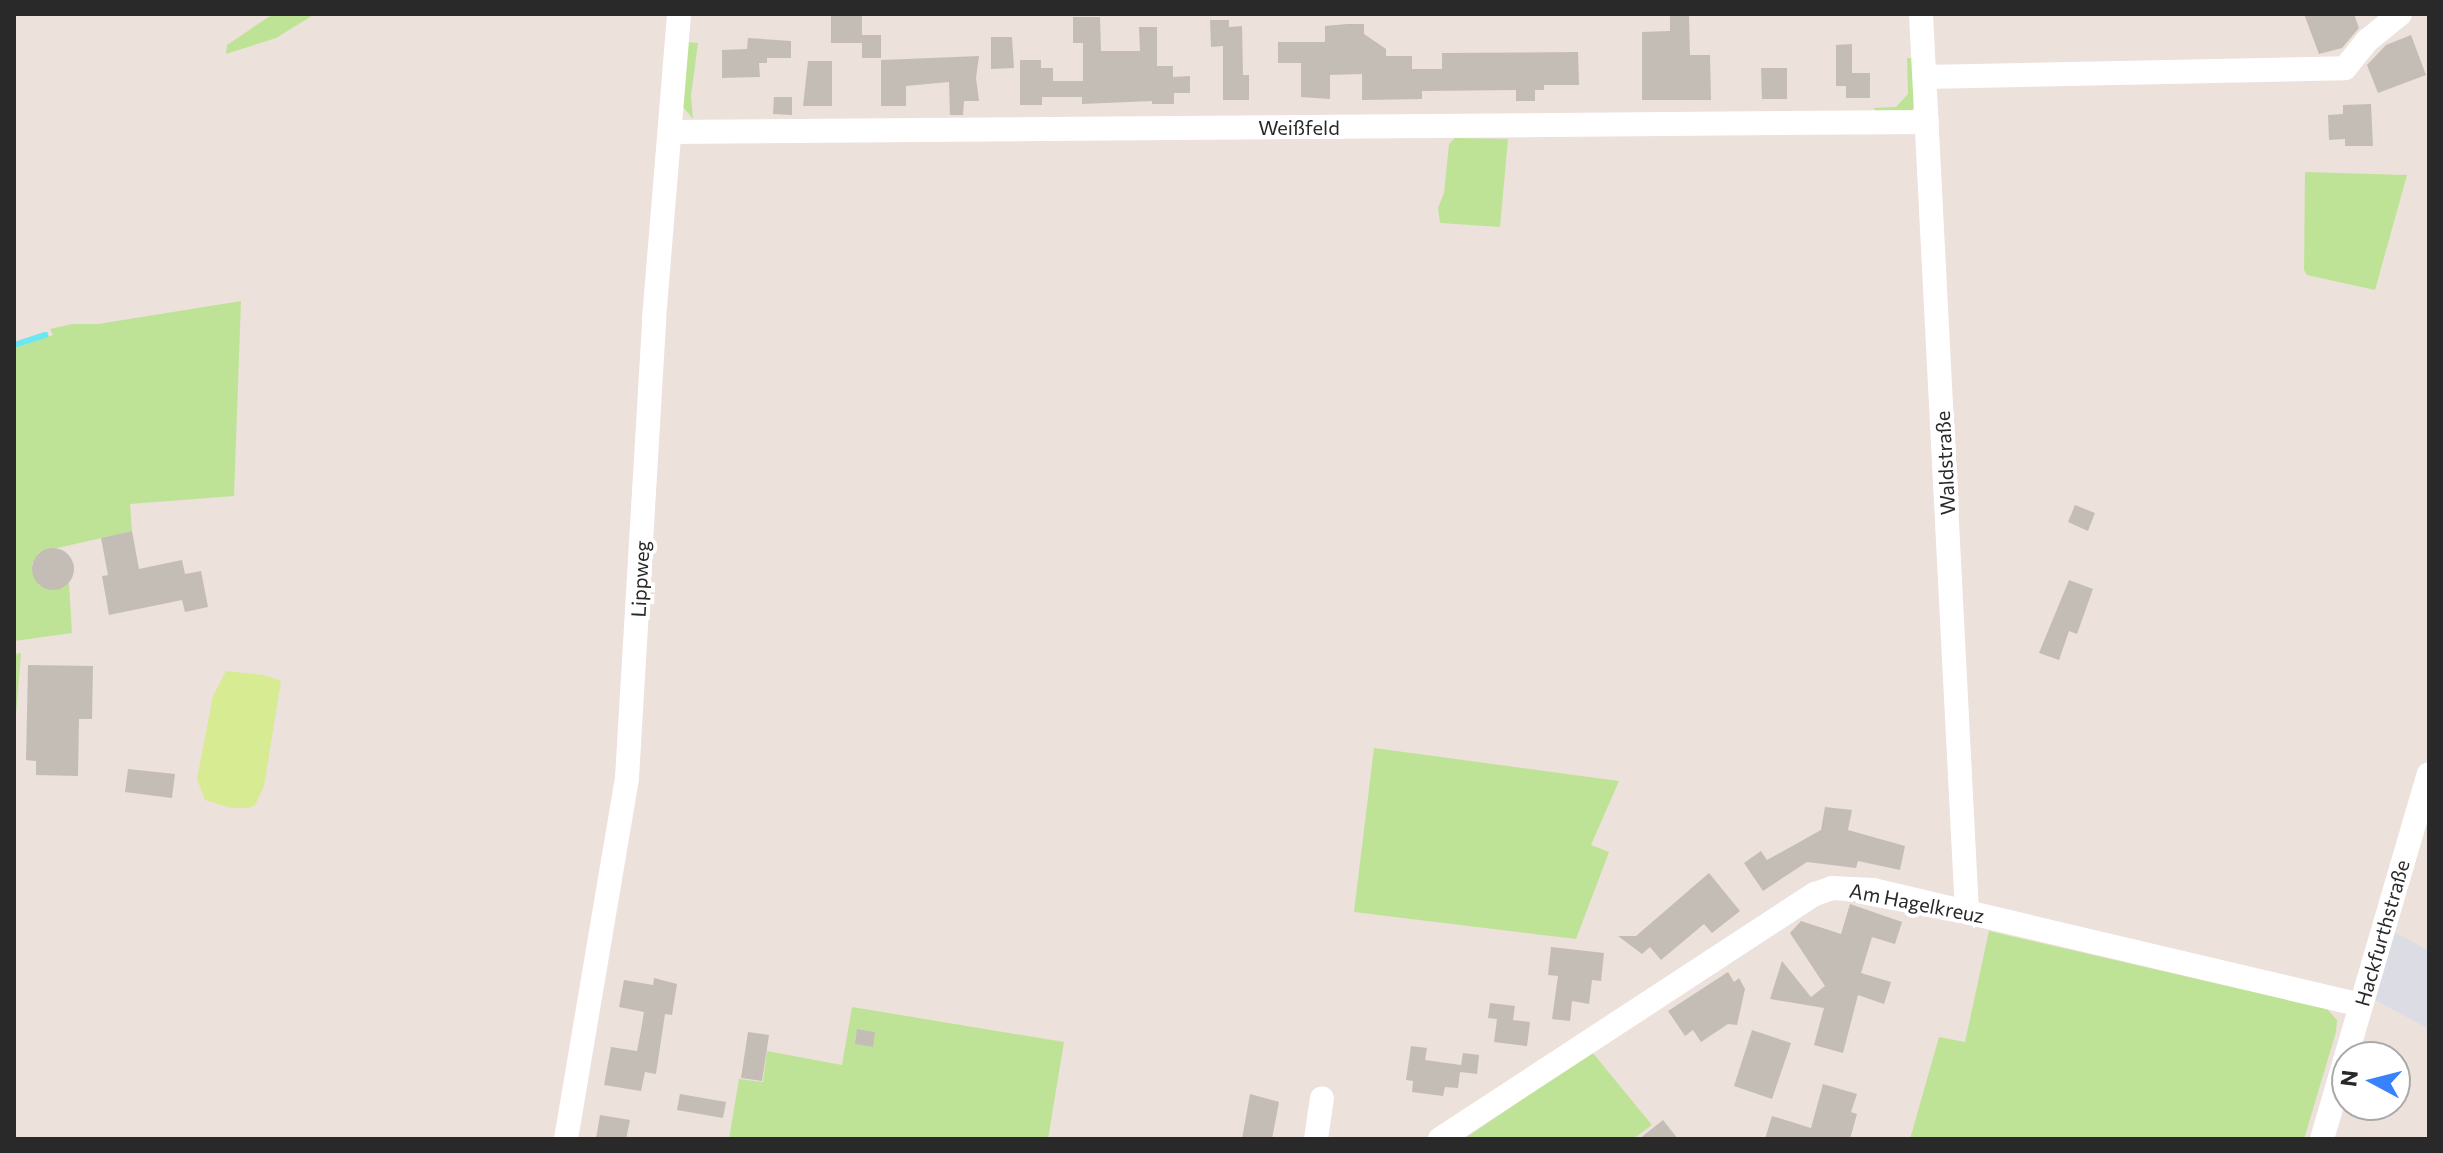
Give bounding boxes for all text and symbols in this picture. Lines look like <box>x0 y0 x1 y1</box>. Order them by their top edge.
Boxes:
street label: Weißfeld <box>1258 115 1340 139</box>
street label: Waldstraße <box>1930 410 1960 516</box>
street label: Lippweg <box>626 540 654 618</box>
street label: Hackfurthstraße <box>2350 857 2414 1009</box>
street label: Am Hagelkreuz <box>1847 878 1987 928</box>
north arrow <box>2331 1041 2411 1121</box>
text: N <box>2334 1068 2363 1088</box>

